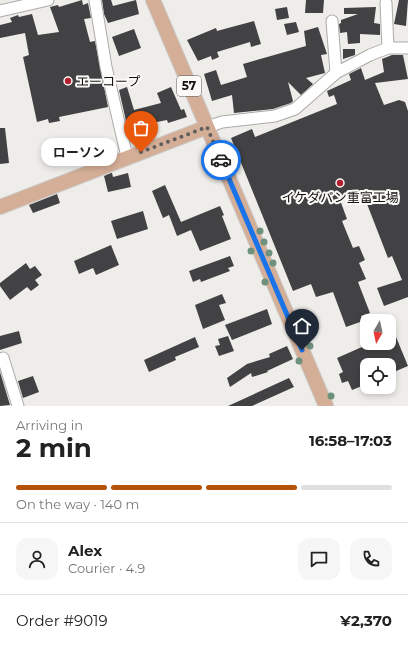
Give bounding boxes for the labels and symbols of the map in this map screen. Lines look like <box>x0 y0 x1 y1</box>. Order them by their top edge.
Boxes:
place label: エーコープ <box>76 73 140 89</box>
marker: エーコープ <box>63 76 73 86</box>
road number: 57 <box>177 76 201 96</box>
pin <box>124 111 158 152</box>
callout: ローソン <box>41 138 117 166</box>
courier <box>201 140 241 180</box>
marker: イケダパン重富工場 <box>335 178 345 188</box>
place label: イケダパン重富工場 <box>281 189 399 205</box>
pin <box>285 309 319 350</box>
north arrow <box>360 314 396 350</box>

